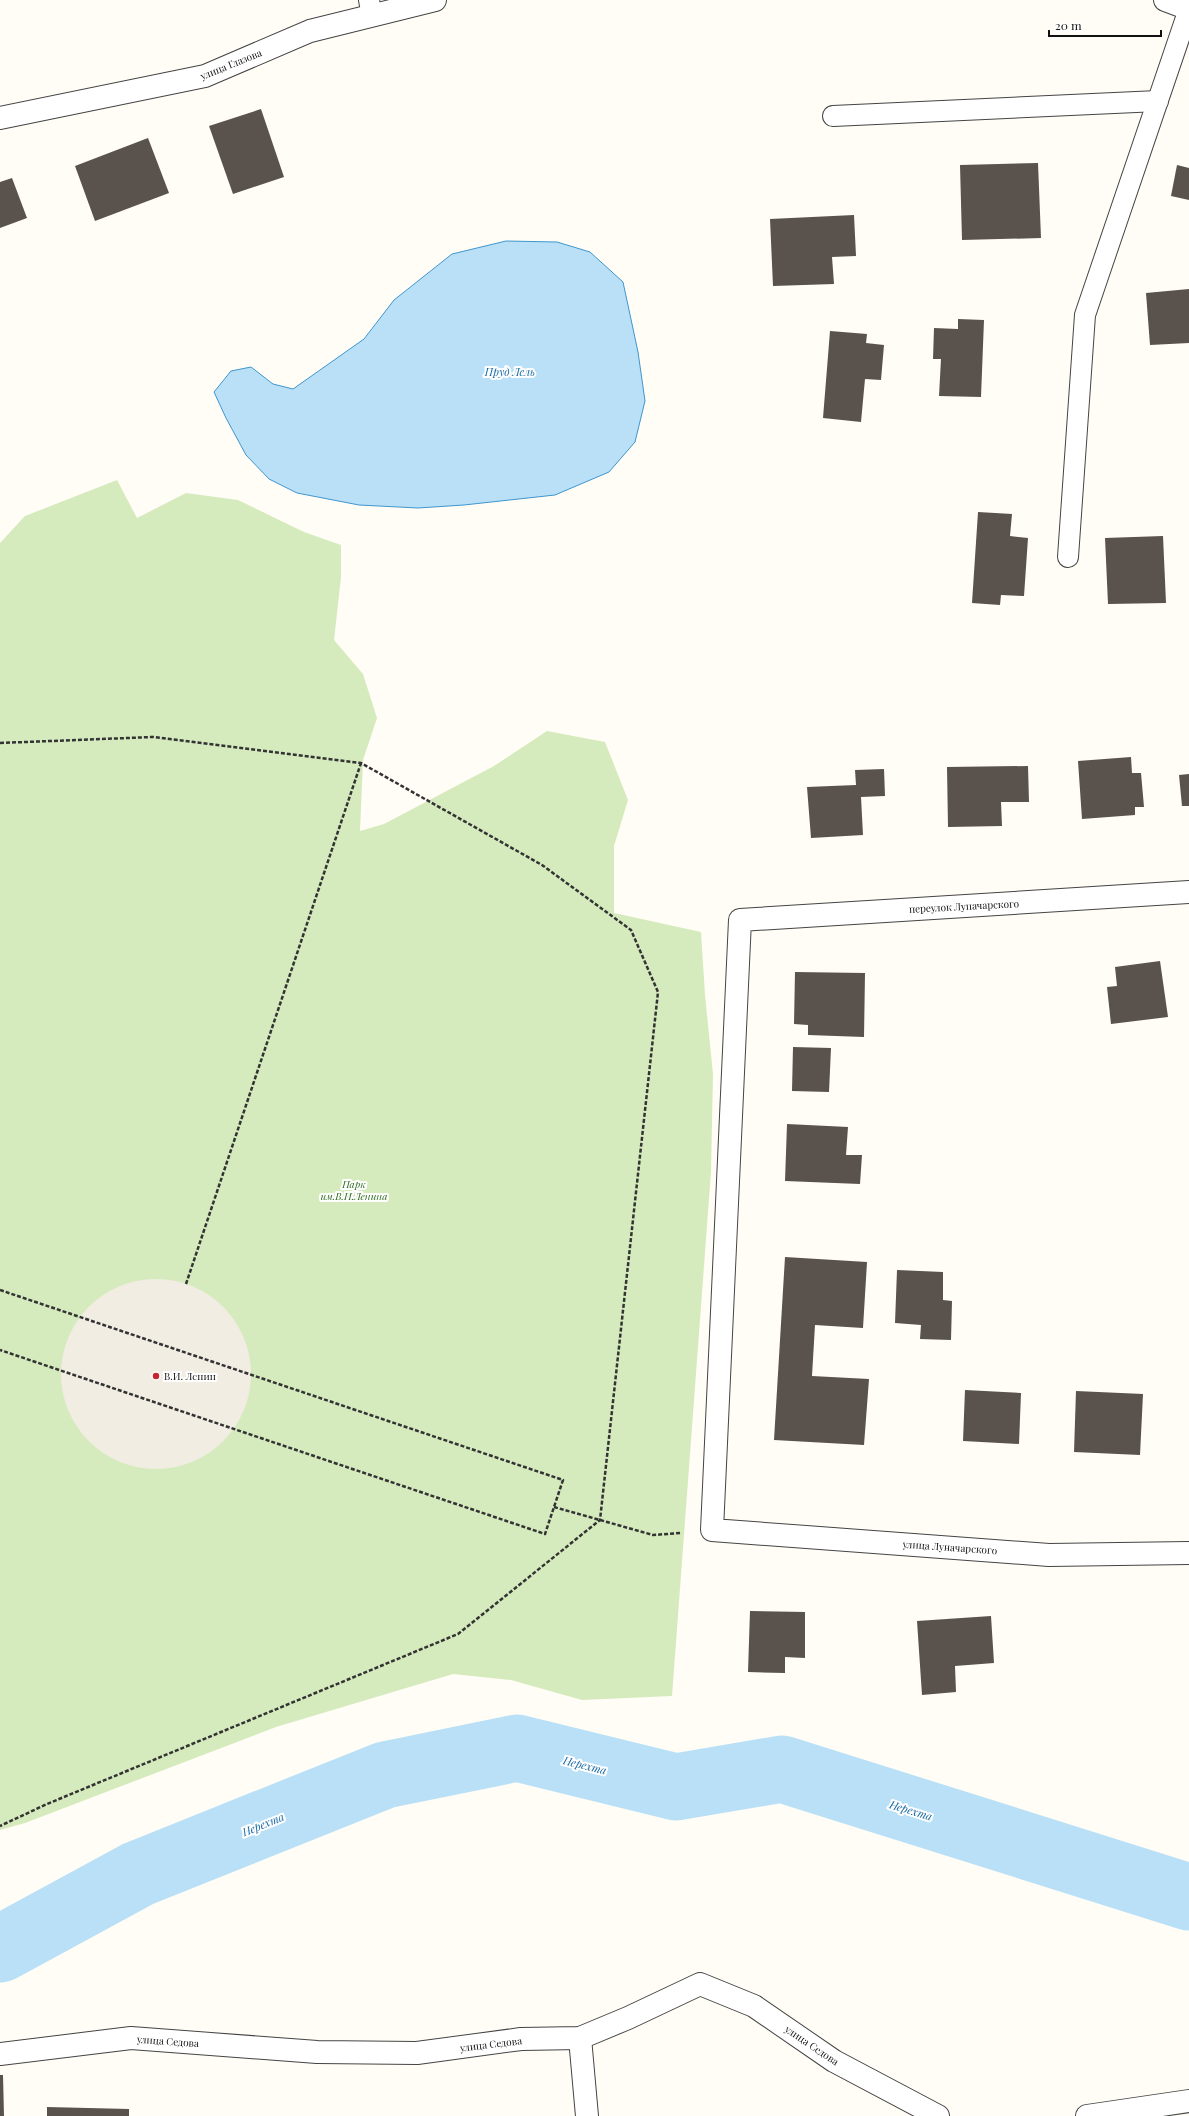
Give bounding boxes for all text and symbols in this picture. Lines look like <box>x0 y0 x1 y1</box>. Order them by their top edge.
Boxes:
scale bar <box>1049 12 1161 38</box>
text: 20 m <box>1055 17 1082 33</box>
street label: улица Глазова <box>197 45 264 83</box>
water label: Пруд Лель <box>484 364 535 379</box>
street label: переулок Луначарского <box>909 896 1020 916</box>
park label: Парк им.В.И.Ленина <box>321 1177 387 1203</box>
place label: В.И. Ленин <box>164 1369 216 1383</box>
marker: В.И. Ленин <box>151 1371 161 1381</box>
street label: улица Луначарского <box>901 1537 998 1557</box>
water label: Нерехта <box>561 1752 608 1778</box>
water label: Нерехта <box>887 1796 934 1824</box>
water label: Нерехта <box>239 1809 286 1840</box>
street label: улица Седова <box>781 2021 842 2068</box>
street label: улица Седова <box>135 2032 200 2050</box>
street label: улица Седова <box>458 2033 523 2055</box>

